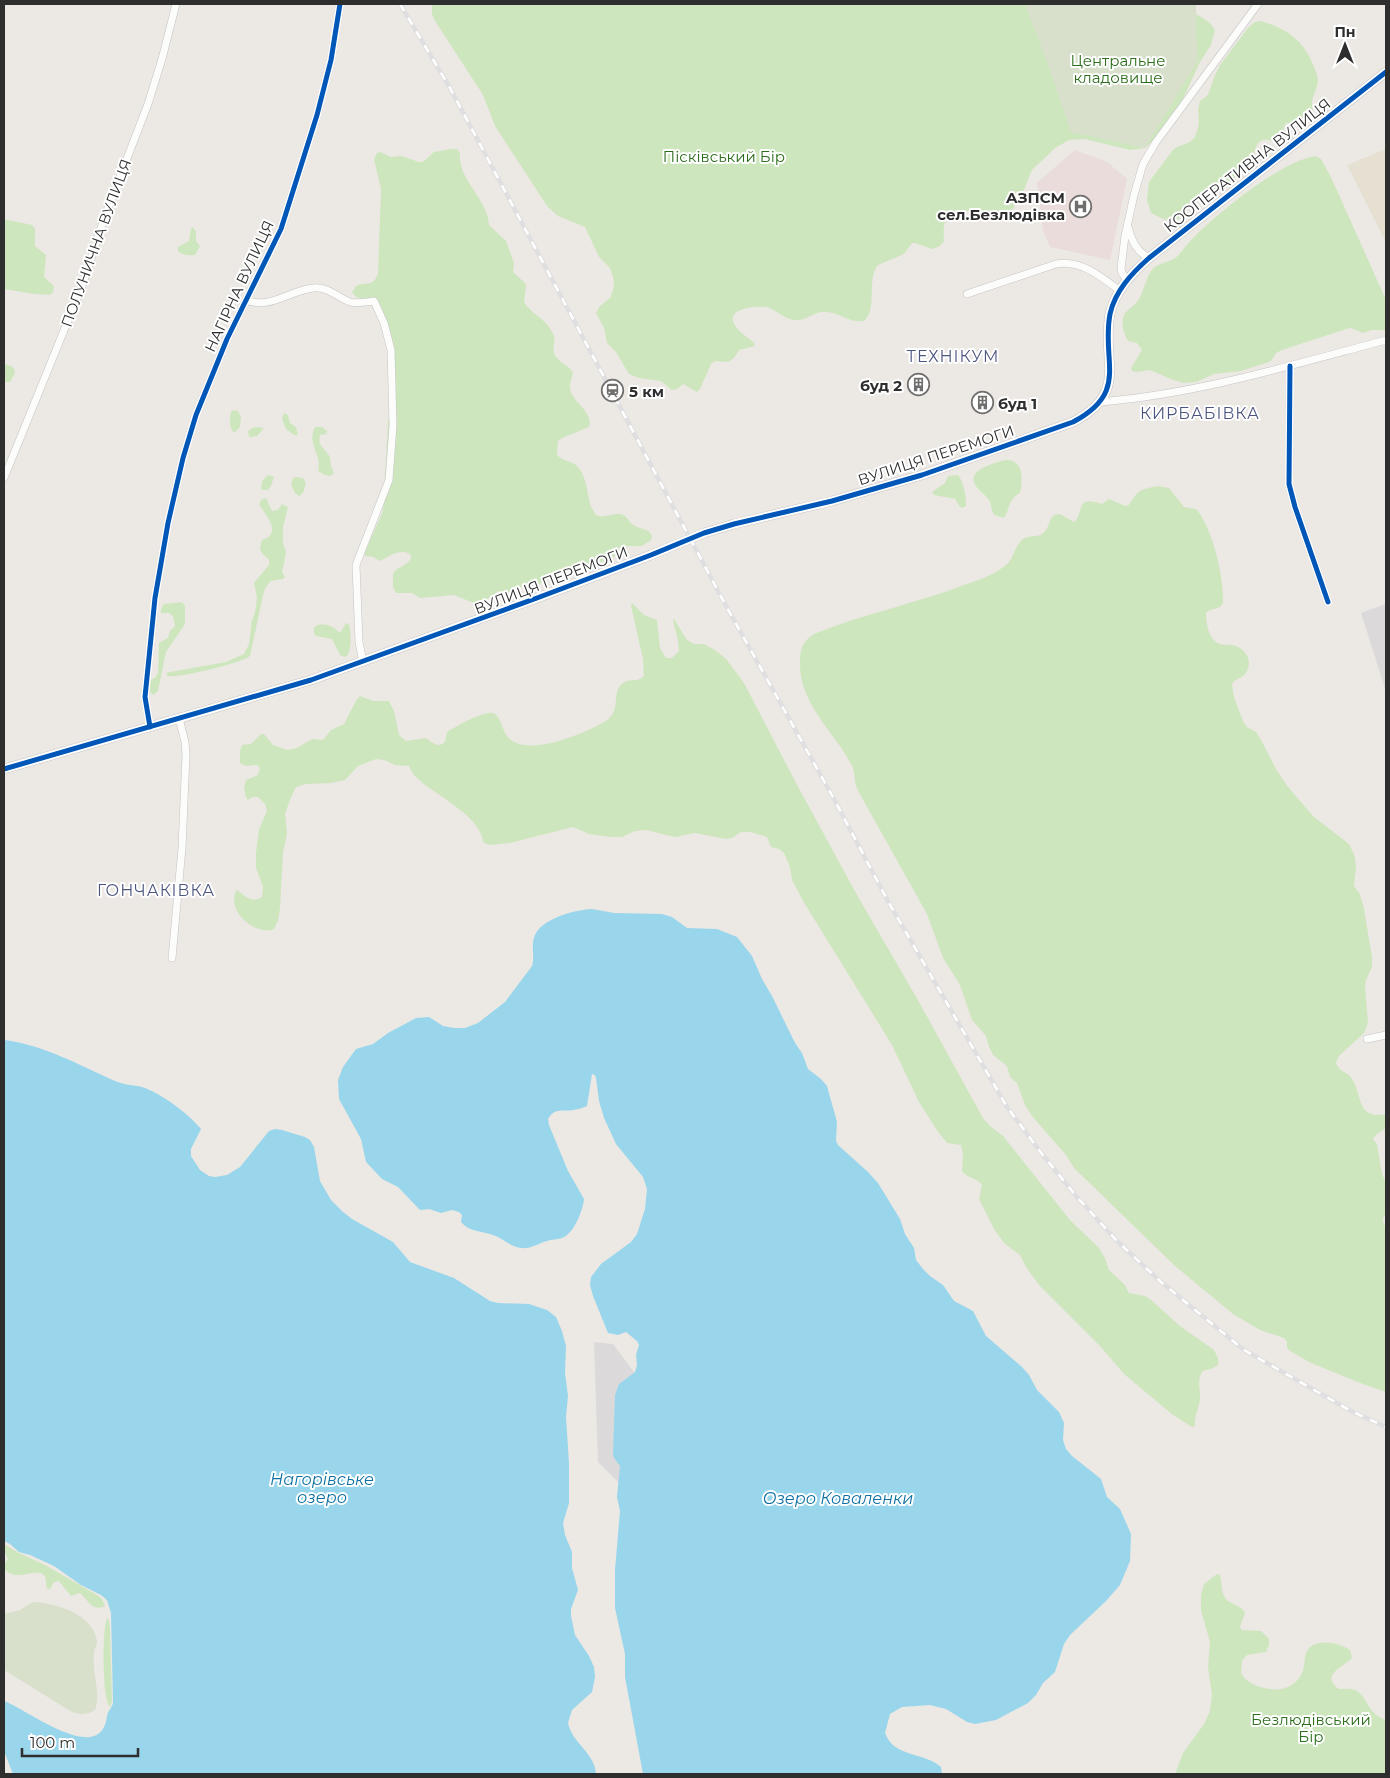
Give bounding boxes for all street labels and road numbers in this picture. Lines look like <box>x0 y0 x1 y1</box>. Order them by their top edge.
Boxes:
street label: КООПЕРАТИВНА ВУЛИЦЯ <box>1160 94 1334 236</box>
street label: ПОЛУНИЧНА ВУЛИЦЯ <box>57 156 135 330</box>
street label: НАГІРНА ВУЛИЦЯ <box>200 217 278 355</box>
street label: ВУЛИЦЯ ПЕРЕМОГИ <box>855 421 1017 489</box>
street label: ВУЛИЦЯ ПЕРЕМОГИ <box>471 542 631 618</box>

